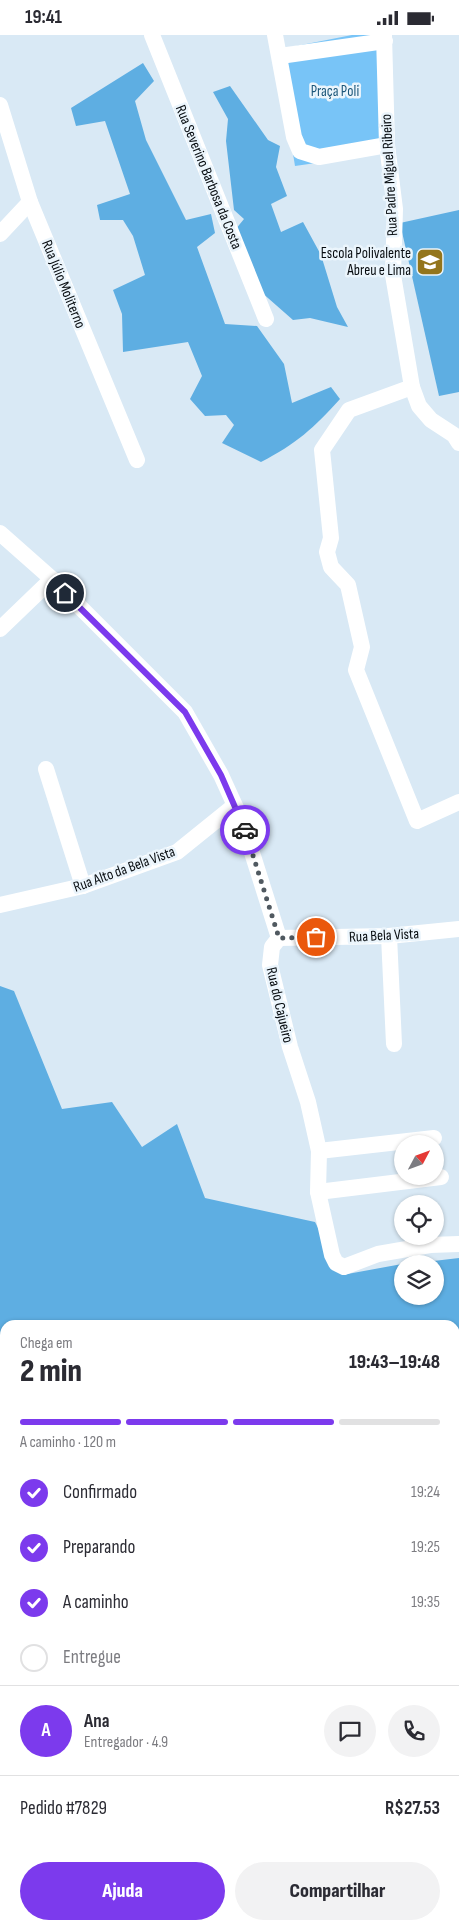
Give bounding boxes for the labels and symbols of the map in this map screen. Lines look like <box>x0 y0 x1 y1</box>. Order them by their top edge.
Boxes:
park label: Praça Poli <box>311 82 359 101</box>
street label: Rua Severino Barbosa da Costa <box>171 102 246 252</box>
street label: Rua Padre Miguel Ribeiro <box>377 113 402 237</box>
street label: Rua Júlio Moliterno <box>37 237 90 331</box>
place label: Escola Polivalente Abreu e Lima <box>321 244 411 280</box>
school or university icon: Escola Polivalente Abreu e Lima <box>415 247 445 277</box>
pin <box>44 572 86 614</box>
courier <box>220 805 270 855</box>
street label: Rua Alto da Bela Vista <box>71 842 178 897</box>
pin <box>295 916 337 958</box>
street label: Rua Bela Vista <box>348 924 420 947</box>
street label: Rua do Cajueiro <box>262 965 297 1045</box>
north arrow <box>394 1135 444 1185</box>

